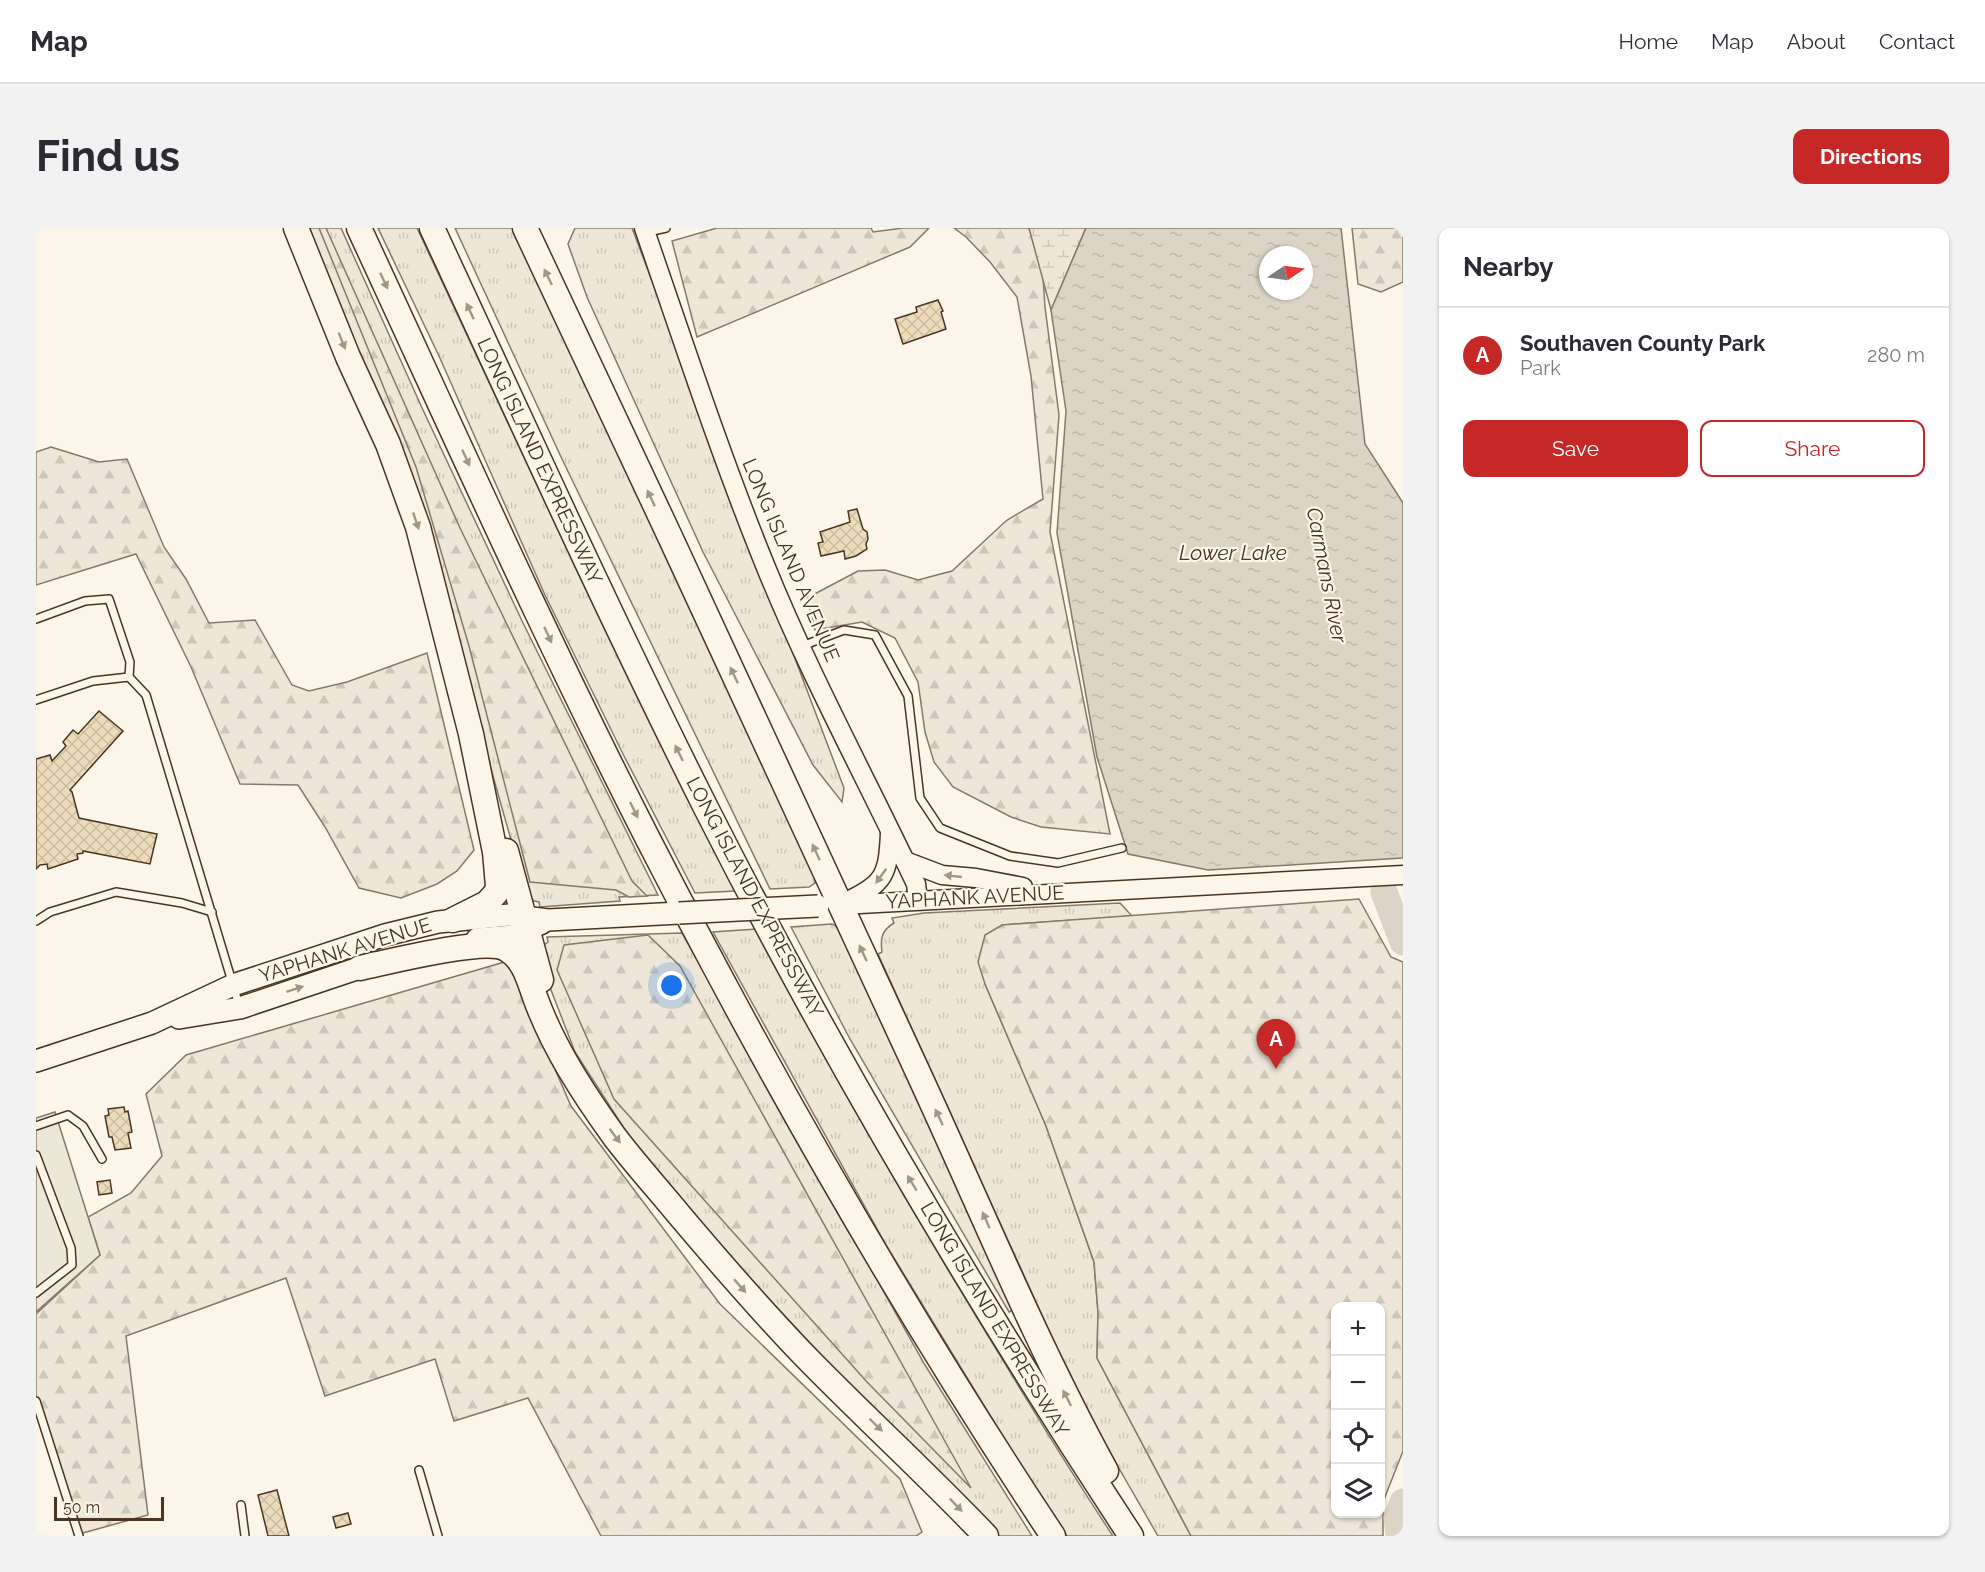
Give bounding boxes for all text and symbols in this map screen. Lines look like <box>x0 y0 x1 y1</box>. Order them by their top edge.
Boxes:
text: Map <box>30 25 88 58</box>
text: Home <box>1619 29 1678 54</box>
text: Map <box>1711 29 1754 54</box>
text: About <box>1787 29 1846 54</box>
text: Contact <box>1879 29 1955 54</box>
button: Directions <box>1793 129 1949 184</box>
text: Find us <box>36 132 180 181</box>
north arrow <box>1259 246 1313 300</box>
text: Nearby <box>1463 252 1553 282</box>
one-way arrow <box>543 269 552 286</box>
one-way arrow <box>379 273 388 290</box>
one-way arrow <box>466 302 475 319</box>
text: Southaven County Park <box>1520 330 1765 356</box>
one-way arrow <box>337 332 347 350</box>
street label: LONG ISLAND EXPRESSWAY <box>472 334 608 588</box>
text: A <box>1476 343 1489 367</box>
text: 280 m <box>1867 343 1925 367</box>
text: Park <box>1520 356 1561 380</box>
button: Save <box>1463 420 1688 477</box>
button: Share <box>1700 420 1925 477</box>
one-way arrow <box>461 449 471 467</box>
street label: LONG ISLAND AVENUE <box>737 455 845 665</box>
one-way arrow <box>647 490 656 507</box>
water label: Carmans River <box>1302 505 1353 646</box>
one-way arrow <box>412 512 421 530</box>
water label: Lower Lake <box>1179 540 1287 565</box>
one-way arrow <box>543 626 553 644</box>
one-way arrow <box>728 666 738 684</box>
one-way arrow <box>675 744 685 762</box>
street label: LONG ISLAND EXPRESSWAY <box>681 773 829 1021</box>
one-way arrow <box>628 801 638 819</box>
one-way arrow <box>811 842 821 860</box>
one-way arrow <box>875 868 887 884</box>
one-way arrow <box>943 871 962 881</box>
street label: YAPHANK AVENUE <box>885 880 1065 914</box>
street label: YAPHANK AVENUE <box>256 912 434 988</box>
one-way arrow <box>859 945 868 962</box>
your location <box>657 971 686 1000</box>
one-way arrow <box>286 984 304 994</box>
pin: A <box>1256 1020 1296 1069</box>
one-way arrow <box>934 1108 944 1126</box>
one-way arrow <box>608 1128 621 1144</box>
one-way arrow <box>907 1174 917 1191</box>
street label: LONG ISLAND EXPRESSWAY <box>915 1197 1075 1441</box>
one-way arrow <box>981 1211 991 1229</box>
one-way arrow <box>733 1278 747 1293</box>
map controls <box>1331 1302 1385 1518</box>
button: + <box>1331 1302 1385 1356</box>
button: − <box>1331 1356 1385 1410</box>
one-way arrow <box>1062 1389 1072 1406</box>
button: locate <box>1331 1410 1385 1464</box>
one-way arrow <box>868 1418 883 1432</box>
button: layers <box>1331 1464 1385 1518</box>
scale bar <box>54 1494 164 1522</box>
one-way arrow <box>948 1497 962 1511</box>
text: 50 m <box>63 1498 100 1517</box>

